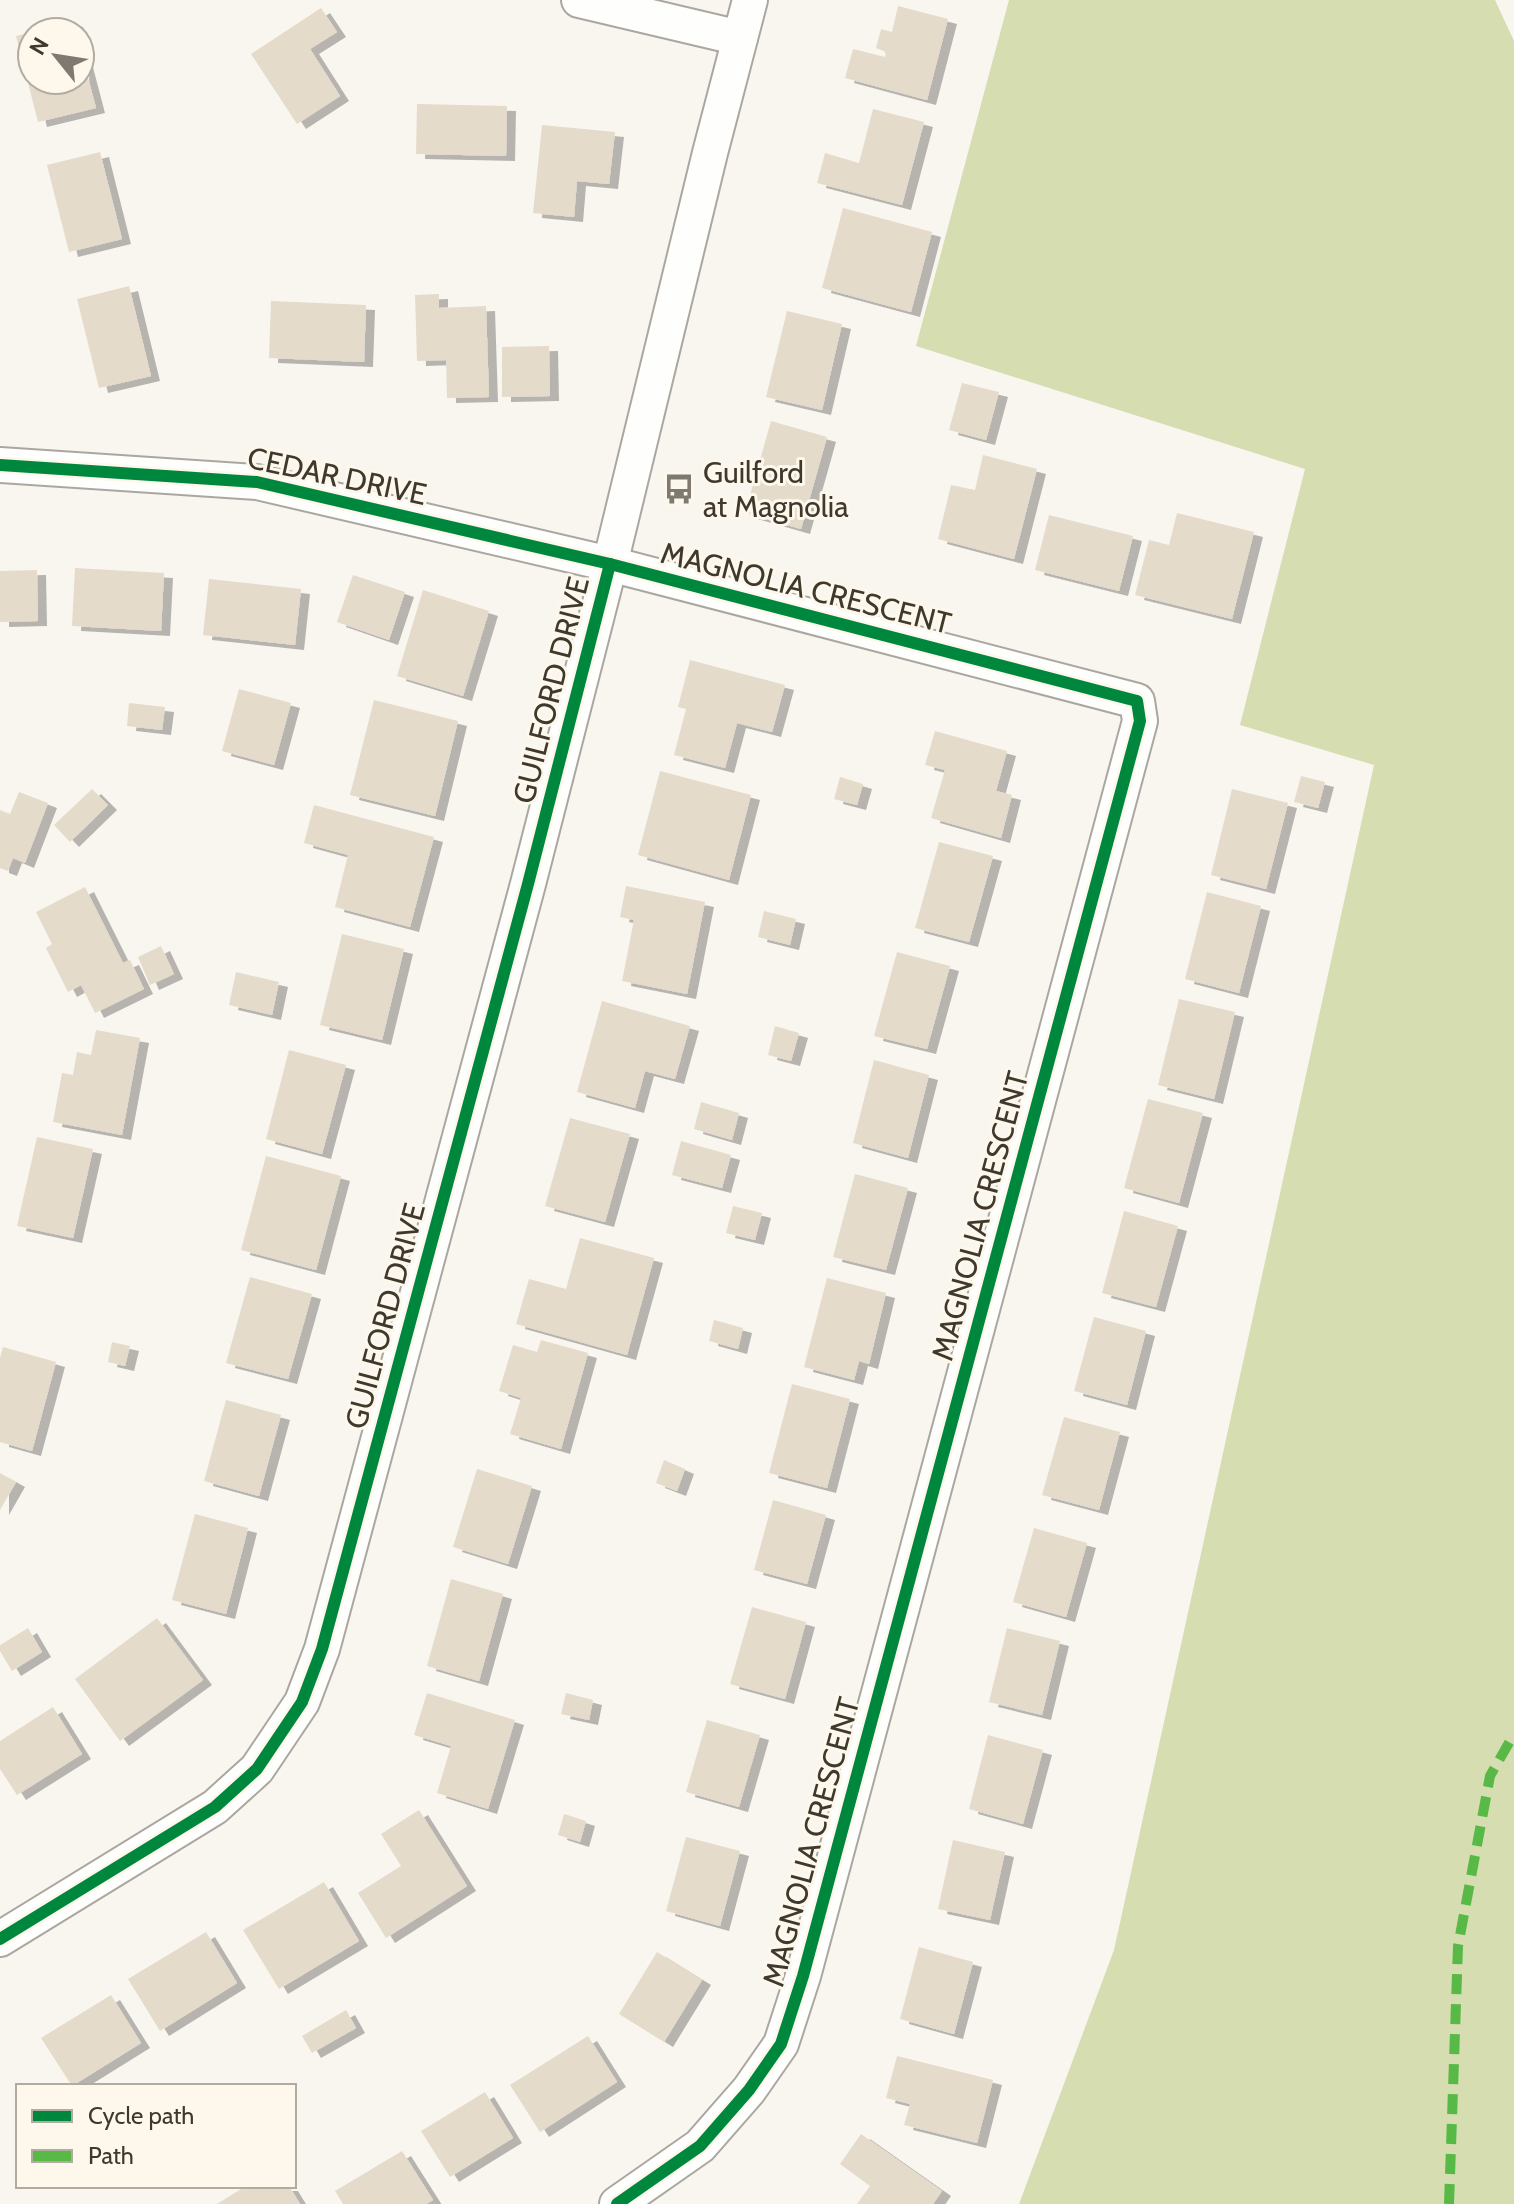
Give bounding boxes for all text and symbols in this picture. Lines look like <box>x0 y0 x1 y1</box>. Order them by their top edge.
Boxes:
north arrow <box>16 16 96 96</box>
text: N <box>24 33 55 60</box>
street label: CEDAR DRIVE <box>244 439 430 513</box>
place label: Guilford at Magnolia <box>703 454 849 525</box>
bus stop icon: Guilford at Magnolia <box>662 472 696 506</box>
street label: MAGNOLIA CRESCENT <box>657 534 955 642</box>
street label: GUILFORD DRIVE <box>505 573 597 807</box>
street label: MAGNOLIA CRESCENT <box>924 1067 1036 1365</box>
street label: GUILFORD DRIVE <box>337 1199 433 1433</box>
street label: MAGNOLIA CRESCENT <box>755 1693 867 1991</box>
legend <box>16 2084 296 2188</box>
text: Cycle path <box>88 2101 194 2130</box>
text: Path <box>88 2141 134 2170</box>

